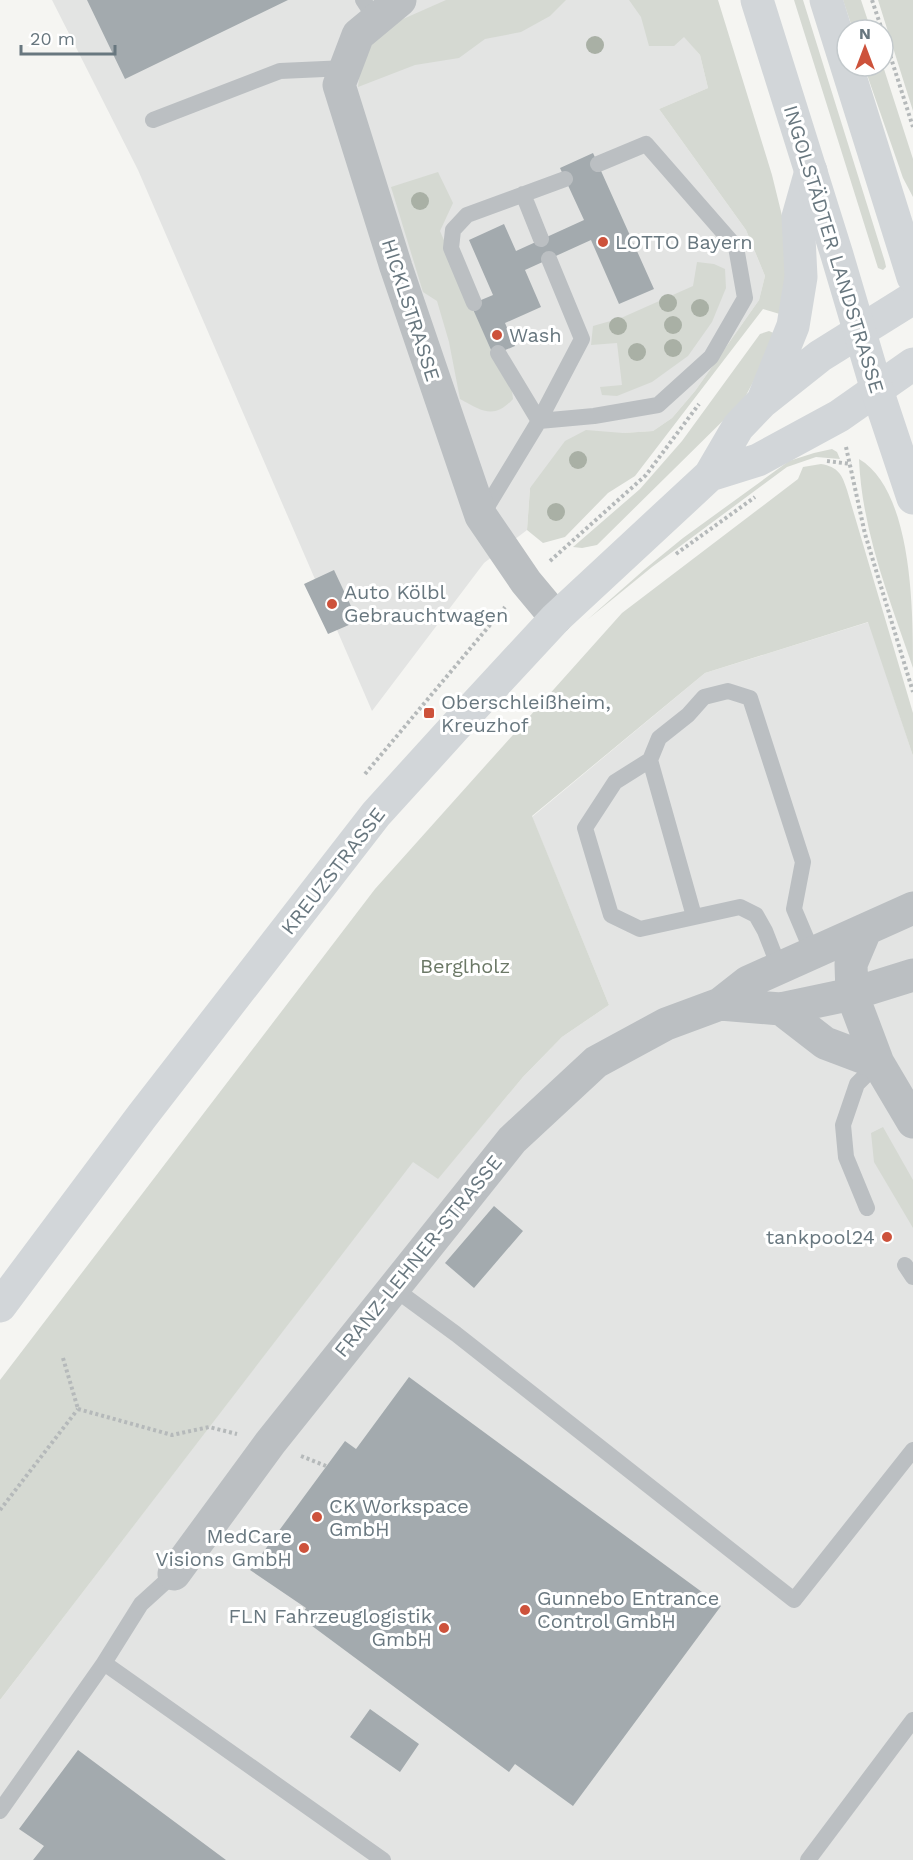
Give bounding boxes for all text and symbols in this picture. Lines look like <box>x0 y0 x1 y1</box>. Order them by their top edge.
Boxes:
scale bar <box>21 18 116 56</box>
north arrow <box>835 18 895 78</box>
text: N <box>859 24 871 43</box>
text: 20 m <box>30 28 75 49</box>
street label: INGOLSTÄDTER LANDSTRASSE <box>779 102 889 396</box>
place label: LOTTO Bayern <box>615 230 753 254</box>
marker: LOTTO Bayern <box>596 235 610 249</box>
street label: HICKLSTRASSE <box>377 236 445 384</box>
place label: Wash <box>509 323 562 347</box>
marker: Wash <box>490 328 504 342</box>
place label: Auto Kölbl Gebrauchtwagen <box>344 580 508 627</box>
marker: Auto Kölbl Gebrauchtwagen <box>325 597 339 611</box>
place label: Oberschleißheim, Kreuzhof <box>441 690 611 737</box>
marker: Oberschleißheim, Kreuzhof <box>422 706 436 720</box>
street label: KREUZSTRASSE <box>276 803 390 939</box>
park label: Berglholz <box>420 954 510 978</box>
street label: FRANZ-LEHNER-STRASSE <box>329 1150 507 1362</box>
place label: tankpool24 <box>766 1225 875 1249</box>
marker: tankpool24 <box>880 1230 894 1244</box>
place label: CK Workspace GmbH <box>329 1494 469 1541</box>
marker: CK Workspace GmbH <box>310 1510 324 1524</box>
place label: MedCare Visions GmbH <box>156 1524 292 1571</box>
marker: MedCare Visions GmbH <box>297 1541 311 1555</box>
place label: Gunnebo Entrance Control GmbH <box>537 1586 719 1633</box>
marker: Gunnebo Entrance Control GmbH <box>518 1603 532 1617</box>
place label: FLN Fahrzeuglogistik GmbH <box>229 1604 432 1651</box>
marker: FLN Fahrzeuglogistik GmbH <box>437 1621 451 1635</box>

